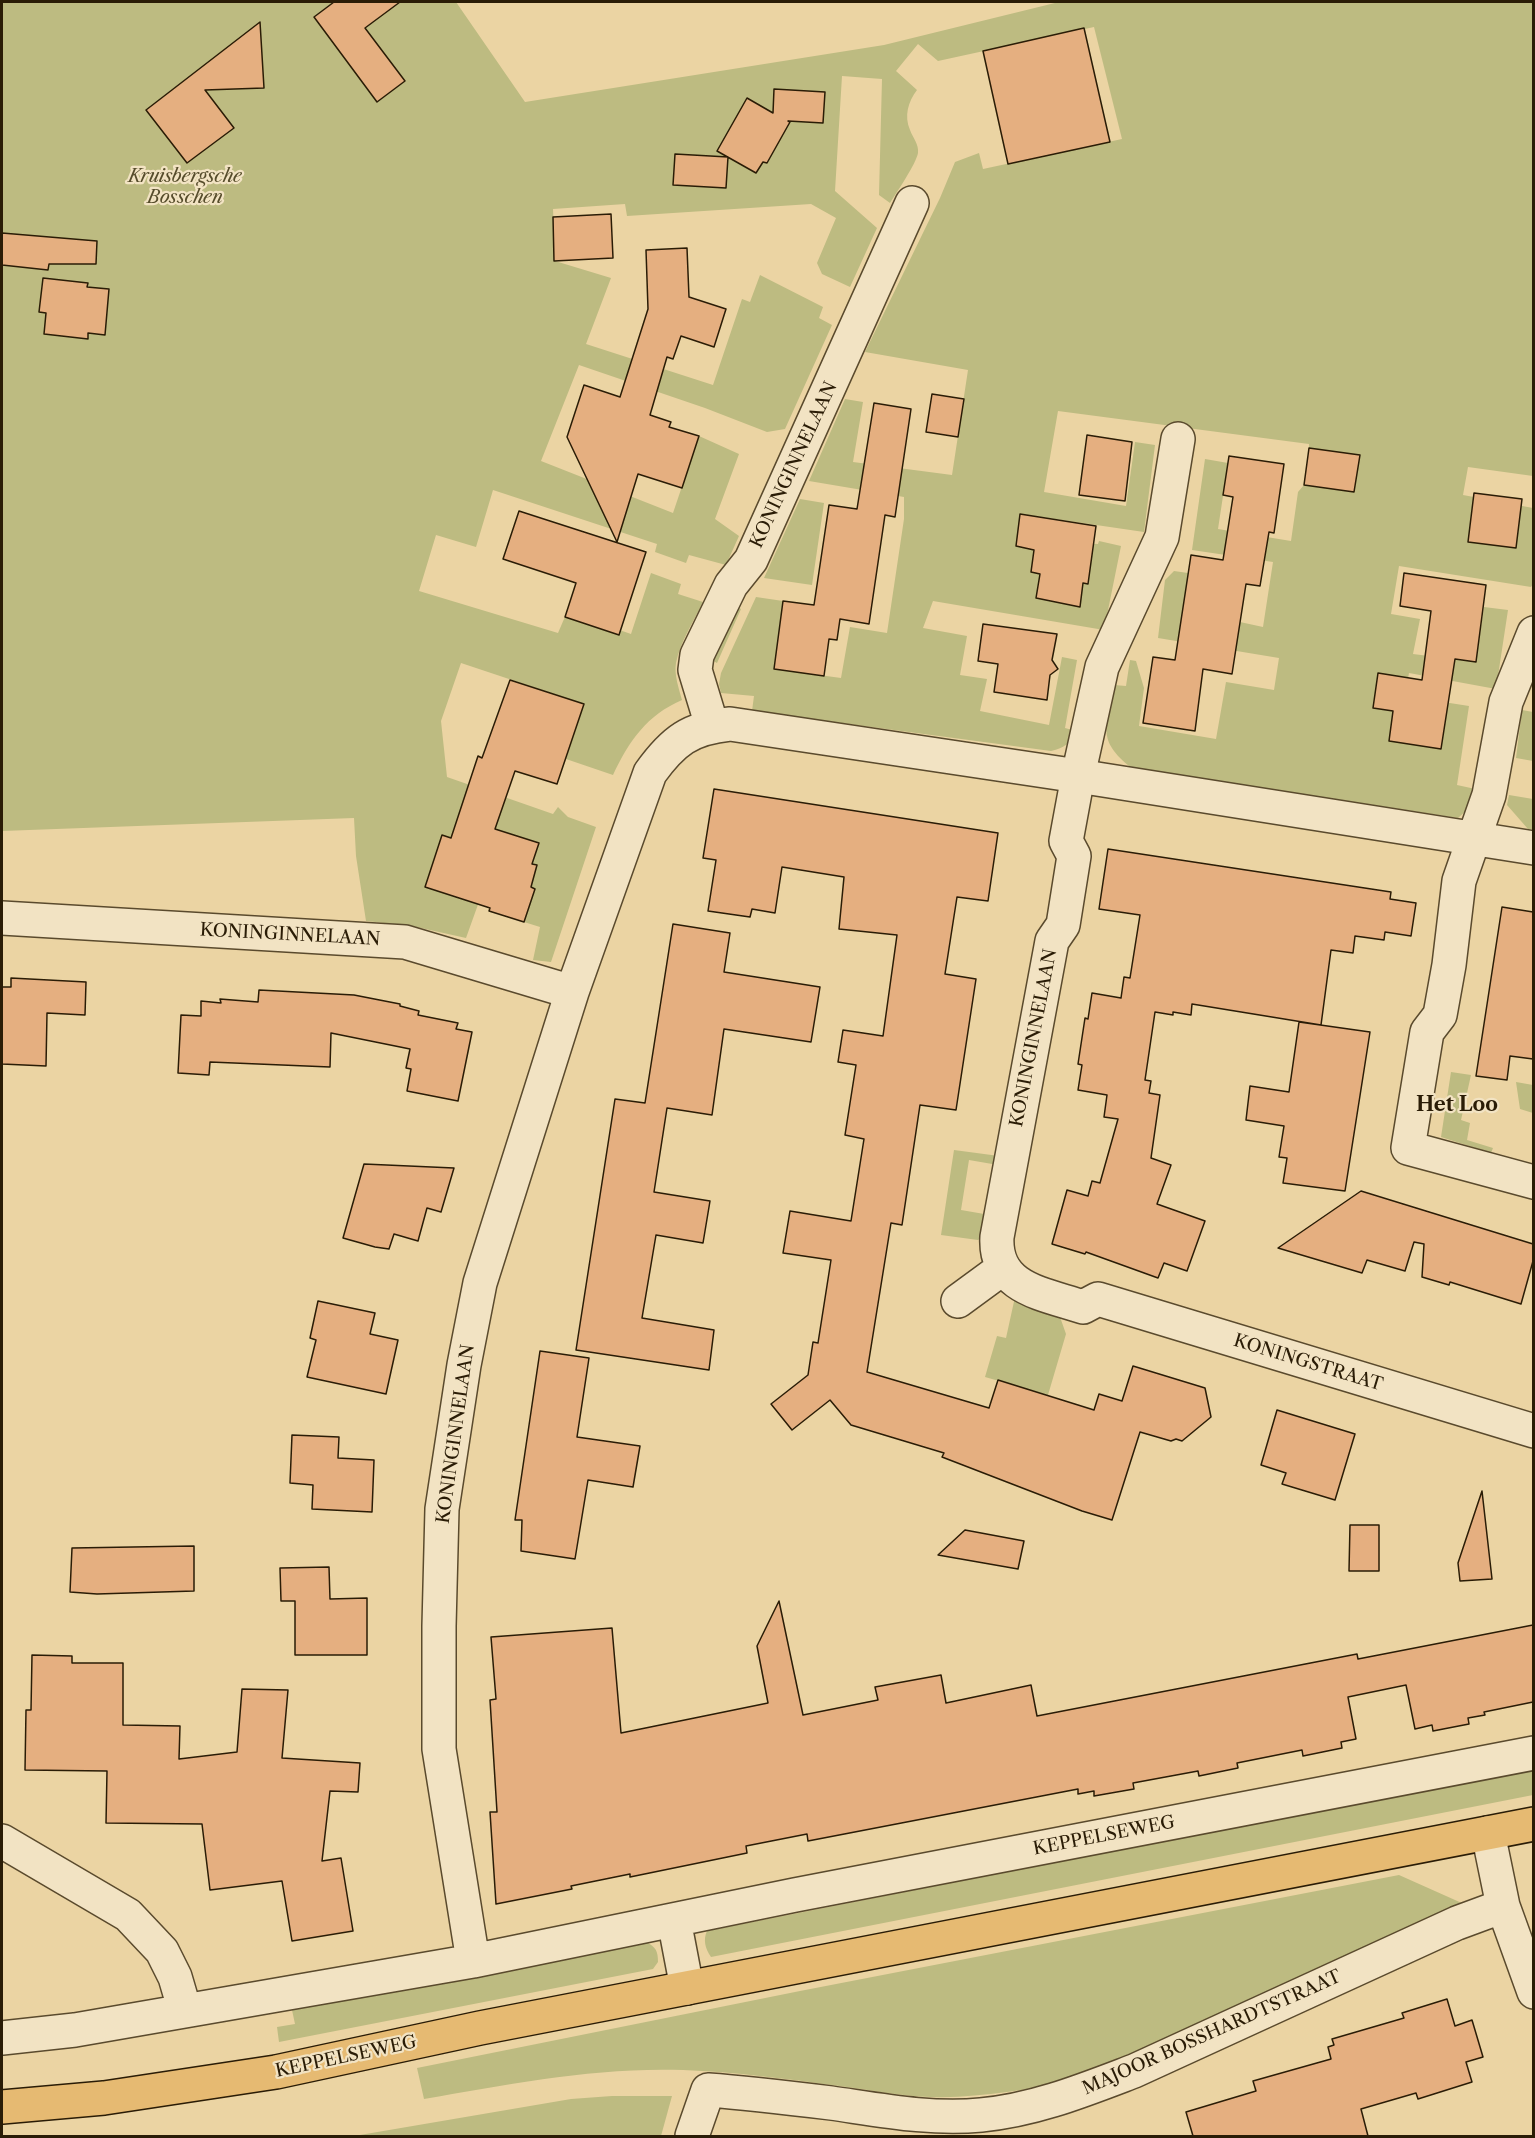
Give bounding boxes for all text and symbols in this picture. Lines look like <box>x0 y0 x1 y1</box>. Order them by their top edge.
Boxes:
park label: Kruisbergsche Bosschen <box>128 166 242 208</box>
street label: KONINGINNELAAN <box>746 378 842 552</box>
street label: KONINGINNELAAN <box>199 919 381 951</box>
street label: KONINGINNELAAN <box>1006 947 1062 1129</box>
district label: Het Loo <box>1416 1093 1498 1117</box>
street label: KONINGSTRAAT <box>1231 1330 1385 1396</box>
street label: KONINGINNELAAN <box>433 1343 479 1525</box>
street label: KEPPELSEWEG <box>1031 1812 1177 1860</box>
street label: MAJOOR BOSSHARDTSTRAAT <box>1079 1966 1345 2100</box>
street label: KEPPELSEWEG <box>273 2031 419 2083</box>

